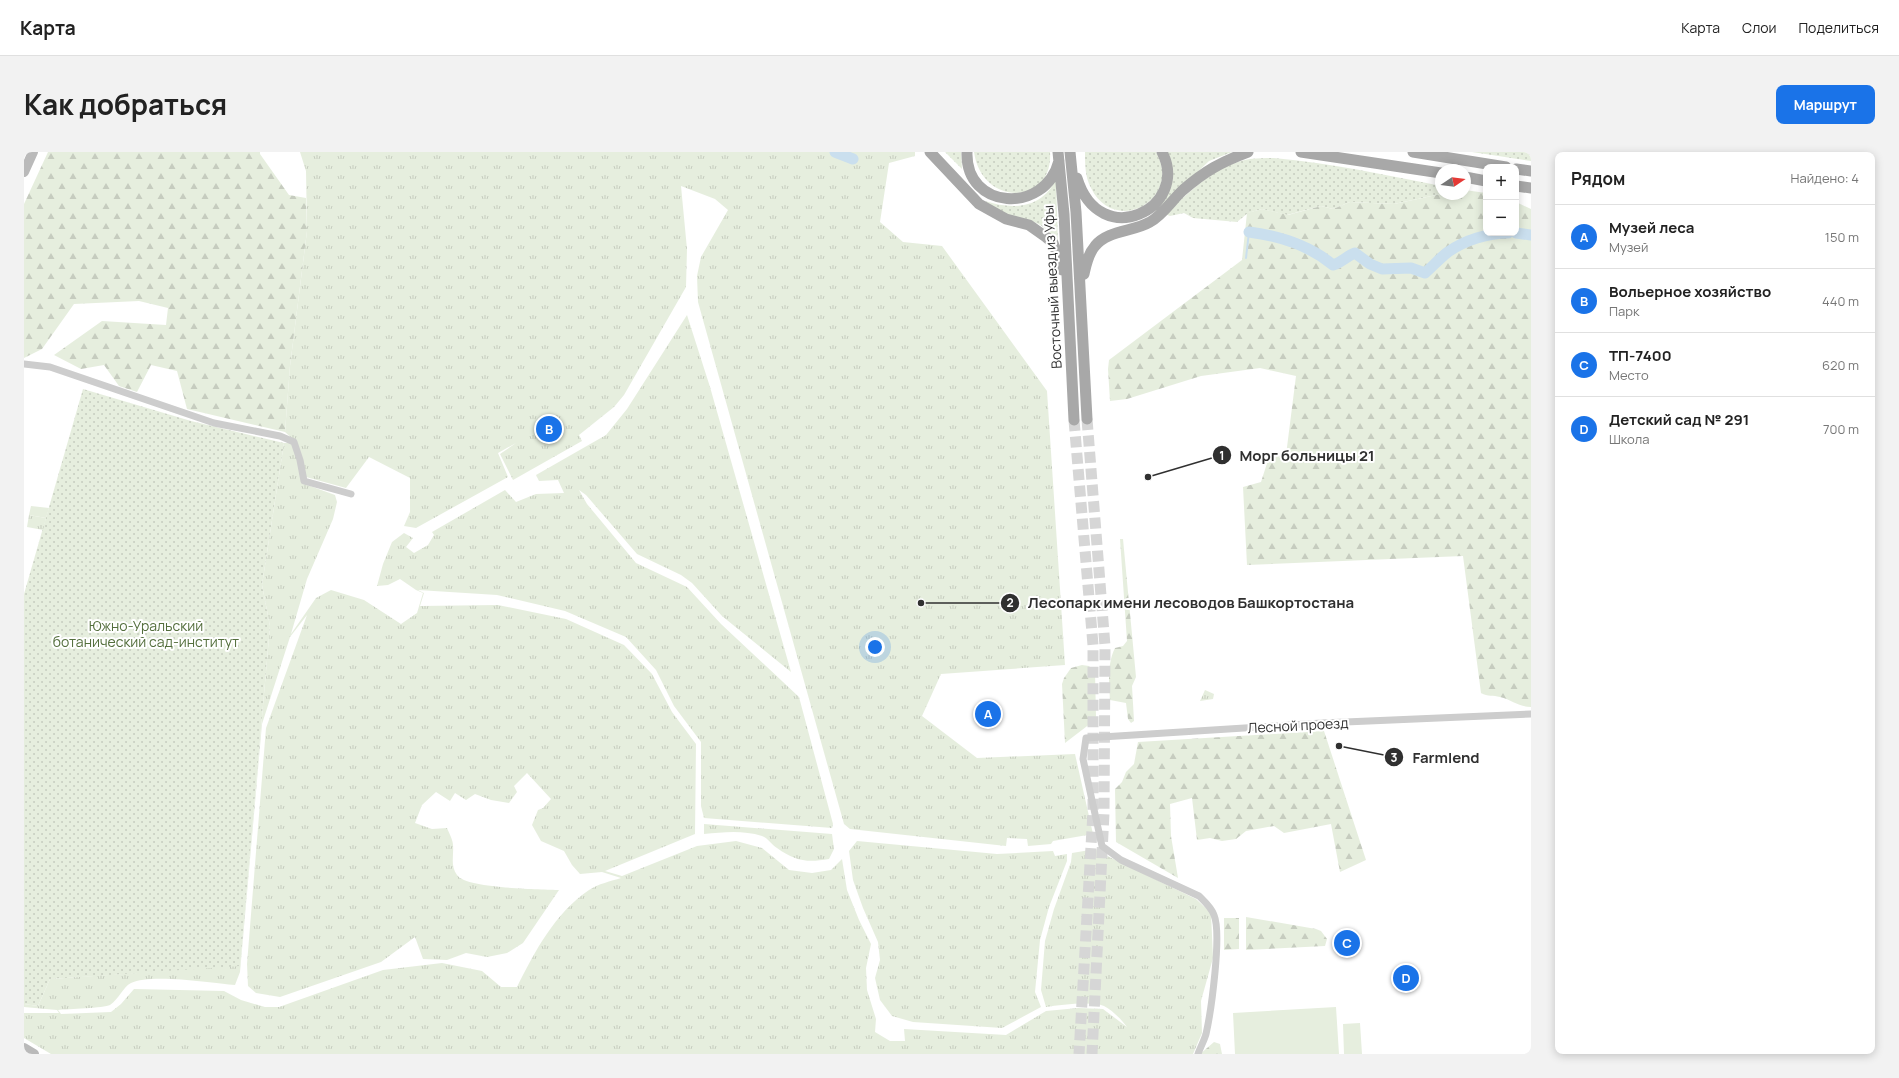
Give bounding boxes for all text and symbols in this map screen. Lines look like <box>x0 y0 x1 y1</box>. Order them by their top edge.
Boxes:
text: Карта <box>20 15 76 41</box>
text: Карта <box>1681 18 1720 37</box>
text: Слои <box>1742 18 1776 37</box>
text: Поделиться <box>1798 18 1879 37</box>
text: Как добраться <box>24 85 227 123</box>
button: Маршрут <box>1776 85 1875 124</box>
north arrow <box>1435 164 1471 200</box>
map controls <box>1483 164 1519 236</box>
button: + <box>1483 164 1519 200</box>
text: Рядом <box>1571 167 1625 190</box>
text: Найдено: 4 <box>1791 169 1859 187</box>
button: − <box>1483 200 1519 236</box>
street label: Восточный выезд из Уфы <box>1038 205 1066 369</box>
text: Музей леса <box>1609 217 1694 238</box>
text: A <box>1580 228 1588 246</box>
text: 150 m <box>1825 228 1859 246</box>
text: Музей <box>1609 238 1648 256</box>
text: Вольерное хозяйство <box>1609 281 1771 302</box>
text: B <box>1580 292 1588 310</box>
text: 440 m <box>1822 292 1859 310</box>
text: Парк <box>1609 302 1639 320</box>
text: ТП-7400 <box>1609 345 1672 366</box>
text: C <box>1579 356 1589 374</box>
text: 620 m <box>1822 356 1859 374</box>
text: Место <box>1609 366 1649 384</box>
text: Детский сад № 291 <box>1609 409 1749 430</box>
pin: B <box>536 414 562 444</box>
text: D <box>1579 420 1589 438</box>
text: 700 m <box>1823 420 1859 438</box>
text: Школа <box>1609 430 1650 448</box>
callout: Морг больницы 21 <box>1212 442 1383 469</box>
text: Морг больницы 21 <box>1240 445 1375 466</box>
text: 1 <box>1219 447 1225 464</box>
callout: Лесопарк имени лесоводов Башкортостана <box>1000 589 1362 616</box>
text: Лесопарк имени лесоводов Башкортостана <box>1028 592 1354 613</box>
text: 2 <box>1006 594 1014 611</box>
park label: Южно-Уральский ботанический сад-институт <box>53 616 239 651</box>
your location <box>865 637 885 657</box>
pin: A <box>975 699 1001 729</box>
street label: Лесной проезд <box>1247 713 1349 737</box>
callout: Farmlend <box>1384 744 1487 771</box>
text: Farmlend <box>1412 747 1480 768</box>
text: 3 <box>1391 749 1398 766</box>
pin: C <box>1334 928 1360 958</box>
pin: D <box>1393 963 1419 993</box>

